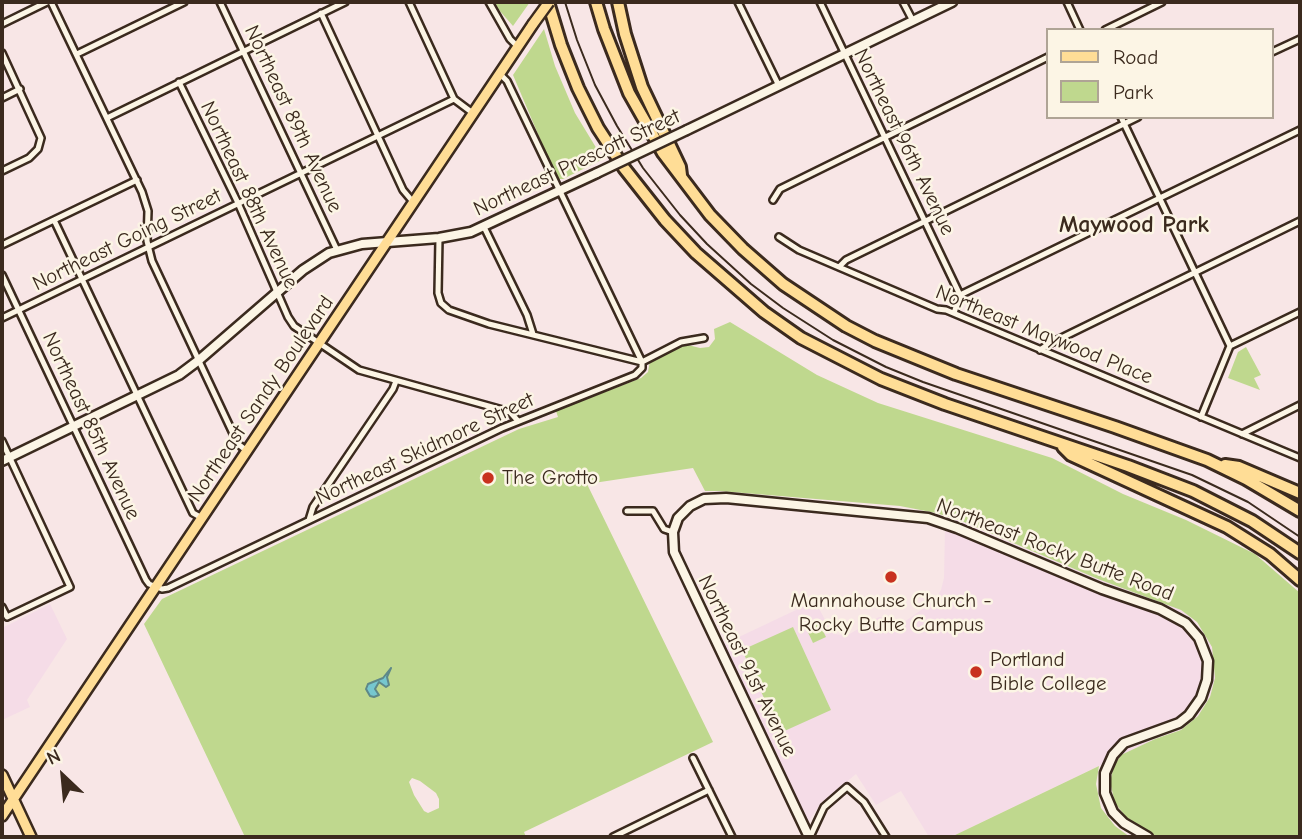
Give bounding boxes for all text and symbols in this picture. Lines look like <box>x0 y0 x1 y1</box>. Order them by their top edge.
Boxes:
street label: Northeast 89th Avenue <box>239 21 347 217</box>
legend <box>1046 28 1274 119</box>
street label: Northeast 96th Avenue <box>848 45 960 239</box>
text: Road <box>1113 45 1158 69</box>
text: Park <box>1113 80 1153 104</box>
street label: Northeast 88th Avenue <box>195 97 303 293</box>
street label: Northeast Prescott Street <box>470 104 684 222</box>
street label: Northeast Going Street <box>28 183 226 297</box>
district label: Maywood Park <box>1059 211 1209 239</box>
street label: Northeast Maywood Place <box>932 280 1156 390</box>
street label: Northeast Sandy Boulevard <box>183 291 339 507</box>
street label: Northeast 85th Avenue <box>36 328 146 524</box>
street label: Northeast Skidmore Street <box>312 387 538 511</box>
place label: The Grotto <box>502 465 598 491</box>
marker: The Grotto <box>480 470 496 486</box>
street label: Northeast Rocky Butte Road <box>933 493 1177 607</box>
marker: Mannahouse Church - Rocky Butte Campus <box>883 569 899 585</box>
street label: Northeast 91st Avenue <box>692 571 802 761</box>
place label: Mannahouse Church - Rocky Butte Campus <box>790 588 992 638</box>
place label: Portland Bible College <box>990 647 1107 697</box>
marker: Portland Bible College <box>968 664 984 680</box>
north arrow <box>28 741 98 811</box>
text: N <box>43 745 64 770</box>

